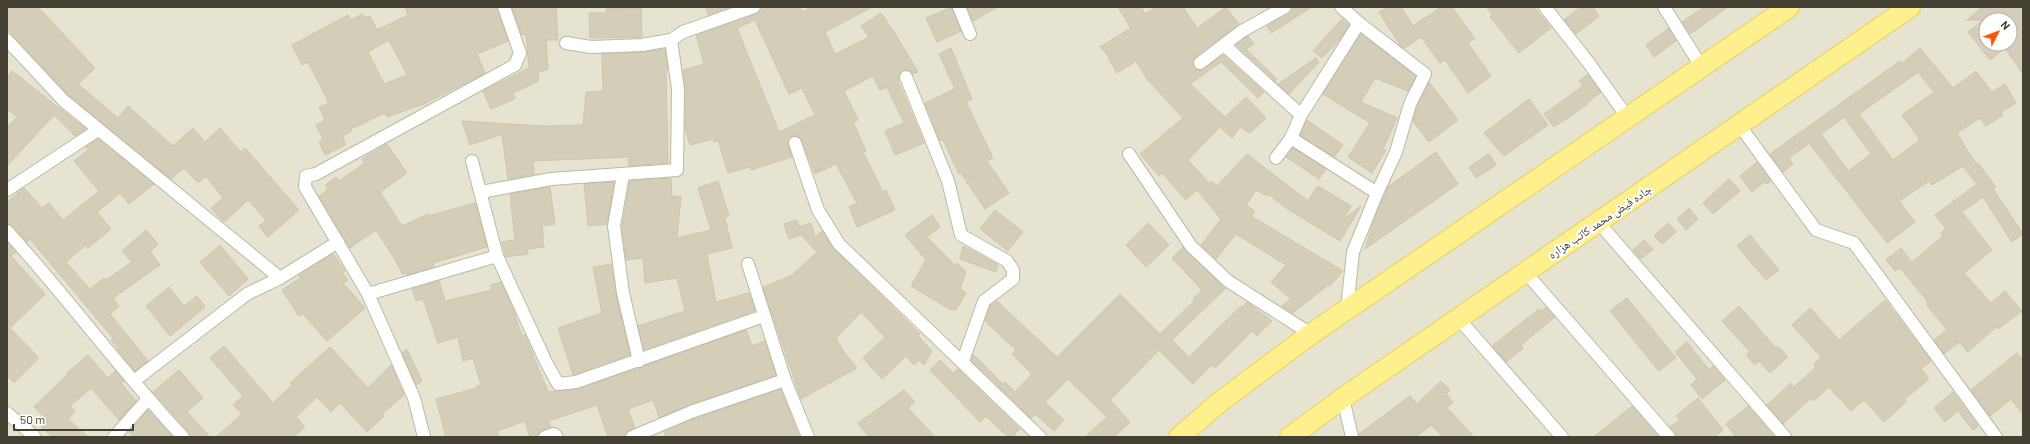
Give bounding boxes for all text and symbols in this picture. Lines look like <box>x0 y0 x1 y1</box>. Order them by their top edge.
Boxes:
north arrow <box>1978 12 2018 52</box>
text: N <box>1999 18 2013 32</box>
street label: جاده فیض محمد کاتب هزاره <box>1545 181 1655 262</box>
scale bar <box>14 406 133 432</box>
text: 50 m <box>20 412 45 426</box>

